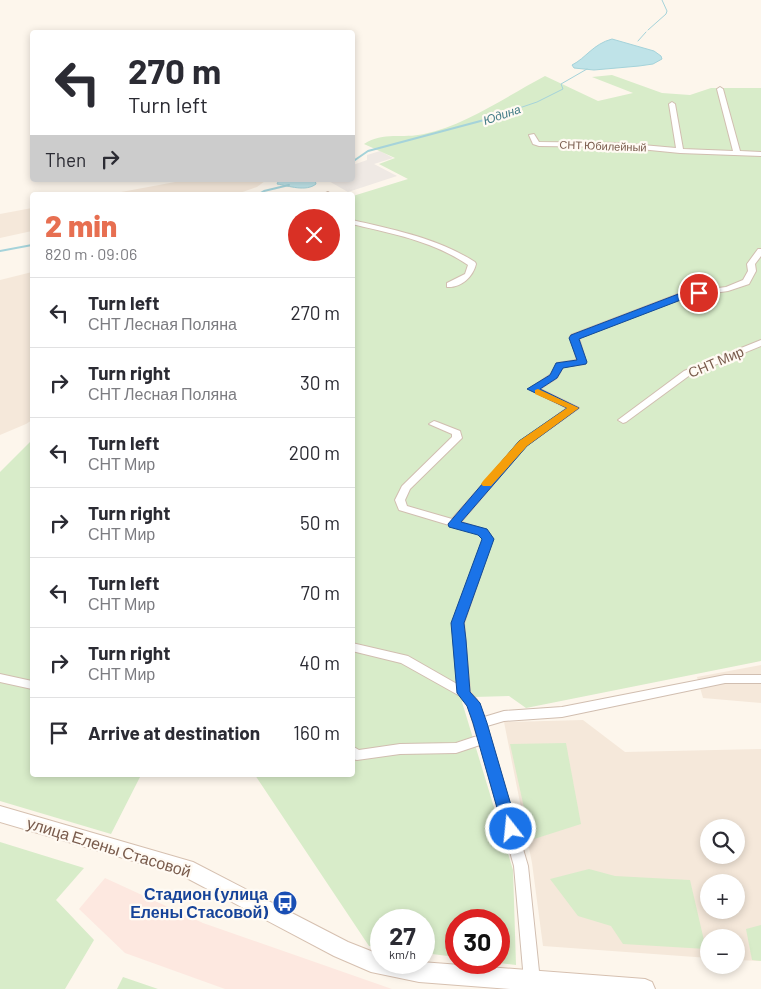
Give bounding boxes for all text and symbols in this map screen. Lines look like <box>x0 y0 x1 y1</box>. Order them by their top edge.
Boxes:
text: 270 m <box>128 49 221 91</box>
icon: left <box>45 50 110 115</box>
text: Turn left <box>128 91 208 117</box>
water label: Юдина <box>481 101 523 127</box>
street label: СНТ Юбилейный <box>559 137 647 154</box>
icon: right <box>96 145 124 173</box>
text: Then <box>45 148 86 171</box>
text: 2 min <box>45 207 117 243</box>
button: close <box>288 209 340 261</box>
text: 820 m · 09:06 <box>45 244 137 263</box>
pin <box>678 272 720 314</box>
icon: arrive <box>685 279 713 307</box>
text: Turn left <box>88 291 159 314</box>
icon: left <box>45 299 73 327</box>
text: 270 m <box>291 301 340 324</box>
text: СНТ Лесная Поляна <box>88 314 237 333</box>
street label: СНТ Мир <box>685 342 746 381</box>
text: Turn right <box>88 361 170 384</box>
icon: right <box>45 369 73 397</box>
text: 30 m <box>300 371 340 394</box>
text: СНТ Лесная Поляна <box>88 384 237 403</box>
text: Turn left <box>88 431 159 454</box>
icon: left <box>45 439 73 467</box>
text: 200 m <box>289 441 340 464</box>
text: СНТ Мир <box>88 454 155 473</box>
text: Turn right <box>88 501 170 524</box>
icon: right <box>45 509 73 537</box>
text: 50 m <box>300 511 340 534</box>
text: СНТ Мир <box>88 524 155 543</box>
text: Turn left <box>88 571 159 594</box>
icon: left <box>45 579 73 607</box>
text: 70 m <box>301 581 340 604</box>
text: СНТ Мир <box>88 594 155 613</box>
text: Turn right <box>88 641 170 664</box>
icon: right <box>45 649 73 677</box>
text: 40 m <box>299 651 340 674</box>
text: СНТ Мир <box>88 664 155 683</box>
icon: arrive <box>45 719 73 747</box>
text: Arrive at destination <box>88 721 260 744</box>
text: 160 m <box>293 721 340 744</box>
position arrow <box>484 802 536 854</box>
street label: улица Елены Стасовой <box>25 813 193 881</box>
map controls <box>700 819 745 974</box>
button: search <box>700 819 745 864</box>
button: + <box>700 874 745 919</box>
place label: Стадион (улица Елены Стасовой) <box>130 884 268 921</box>
bus stop icon: Стадион (улица Елены Стасовой) <box>272 890 298 916</box>
speed limit sign: 30 <box>445 909 510 974</box>
text: 27 <box>389 920 416 950</box>
button: − <box>700 929 745 974</box>
text: km/h <box>389 947 416 961</box>

